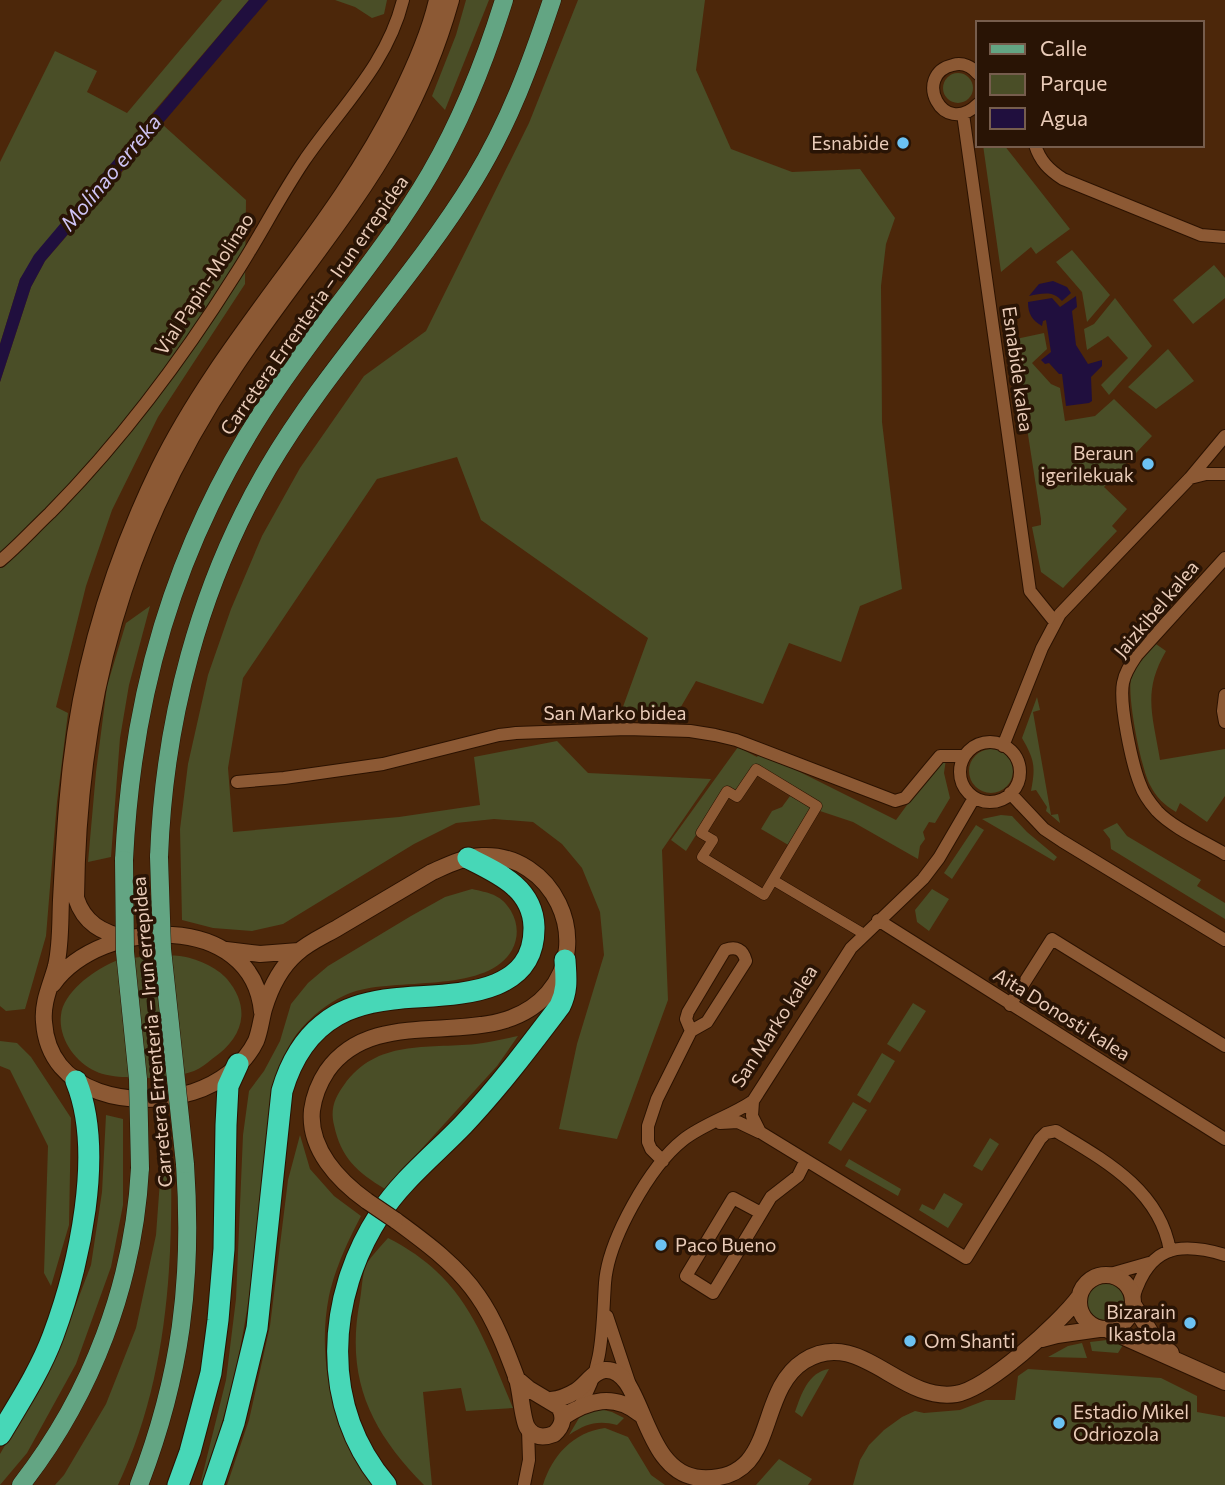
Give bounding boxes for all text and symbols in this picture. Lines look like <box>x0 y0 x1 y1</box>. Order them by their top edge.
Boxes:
legend <box>976 21 1204 147</box>
text: Calle <box>1040 35 1087 60</box>
text: Parque <box>1040 70 1107 95</box>
text: Agua <box>1040 105 1088 130</box>
water label: Molinao erreka <box>54 109 166 235</box>
place label: Esnabide <box>811 131 889 154</box>
marker: Esnabide <box>895 135 911 151</box>
street label: Carretera Errenteria – Irun errepidea <box>215 170 412 439</box>
street label: Vial Papin-Molinao <box>149 208 258 359</box>
street label: Esnabide kalea <box>998 305 1039 433</box>
place label: Beraun igerilekuak <box>1041 441 1134 486</box>
marker: Beraun igerilekuak <box>1140 456 1156 472</box>
street label: Jaizkibel kalea <box>1108 555 1203 662</box>
street label: San Marko bidea <box>543 701 687 724</box>
street label: Carretera Errenteria – Irun errepidea <box>126 876 177 1188</box>
street label: San Marko kalea <box>726 960 822 1091</box>
street label: Aita Donosti kalea <box>990 962 1135 1065</box>
place label: Paco Bueno <box>675 1233 776 1256</box>
marker: Paco Bueno <box>653 1237 669 1253</box>
place label: Bizarain Ikastola <box>1106 1300 1176 1345</box>
marker: Bizarain Ikastola <box>1182 1315 1198 1331</box>
place label: Om Shanti <box>924 1329 1015 1352</box>
marker: Om Shanti <box>902 1333 918 1349</box>
place label: Estadio Mikel Odriozola <box>1073 1400 1189 1445</box>
marker: Estadio Mikel Odriozola <box>1051 1415 1067 1431</box>

